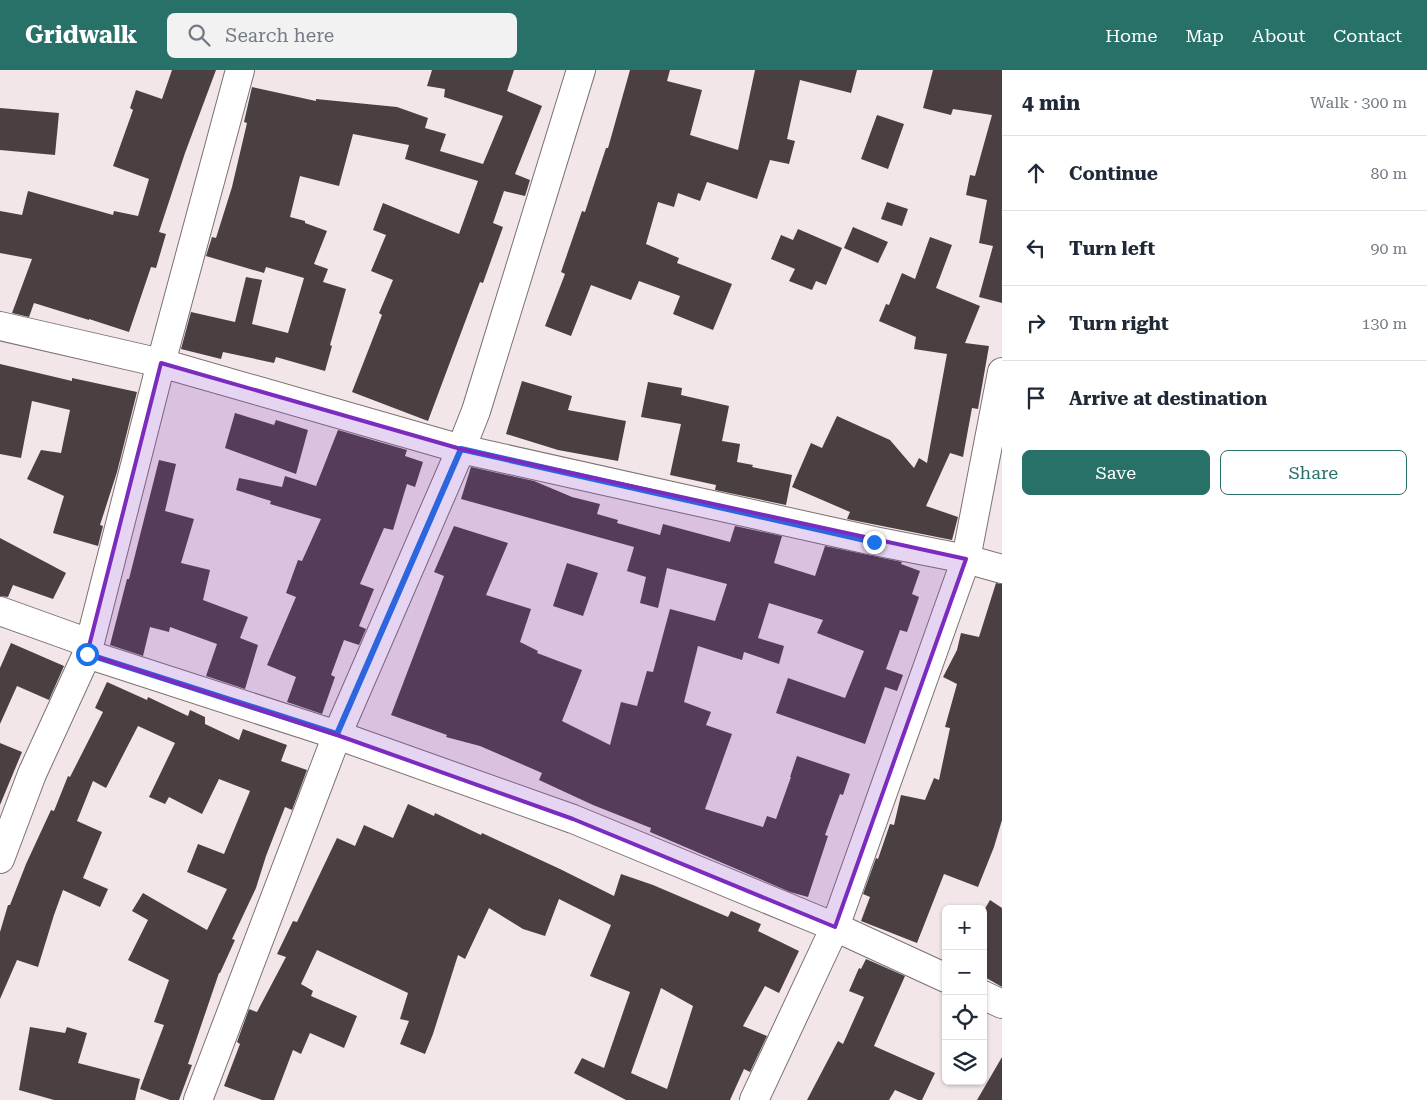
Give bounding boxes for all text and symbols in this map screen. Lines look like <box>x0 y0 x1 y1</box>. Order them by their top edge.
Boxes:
search box <box>167 13 517 58</box>
text: Gridwalk <box>25 21 137 49</box>
icon: search <box>185 21 213 49</box>
text: Search here <box>225 24 334 47</box>
text: Home <box>1105 25 1157 46</box>
text: Map <box>1185 25 1224 46</box>
text: About <box>1252 25 1305 46</box>
text: Contact <box>1333 25 1402 46</box>
text: 4 min <box>1022 91 1080 115</box>
text: Walk · 300 m <box>1310 93 1407 112</box>
icon: ahead <box>1022 159 1050 187</box>
text: Continue <box>1069 162 1158 185</box>
text: 80 m <box>1370 164 1407 183</box>
icon: left <box>1022 234 1050 262</box>
text: Turn left <box>1069 237 1155 260</box>
text: 90 m <box>1370 239 1407 258</box>
icon: right <box>1022 309 1050 337</box>
text: Turn right <box>1069 312 1169 335</box>
text: 130 m <box>1361 314 1407 333</box>
icon: arrive <box>1022 384 1050 412</box>
text: Arrive at destination <box>1069 387 1267 410</box>
button: Save <box>1022 450 1210 495</box>
button: Share <box>1220 450 1407 495</box>
route end <box>863 531 886 554</box>
route start <box>76 643 99 666</box>
map controls <box>942 905 987 1085</box>
button: + <box>942 905 987 950</box>
button: − <box>942 950 987 995</box>
button: locate <box>942 995 987 1040</box>
button: layers <box>942 1040 987 1085</box>

